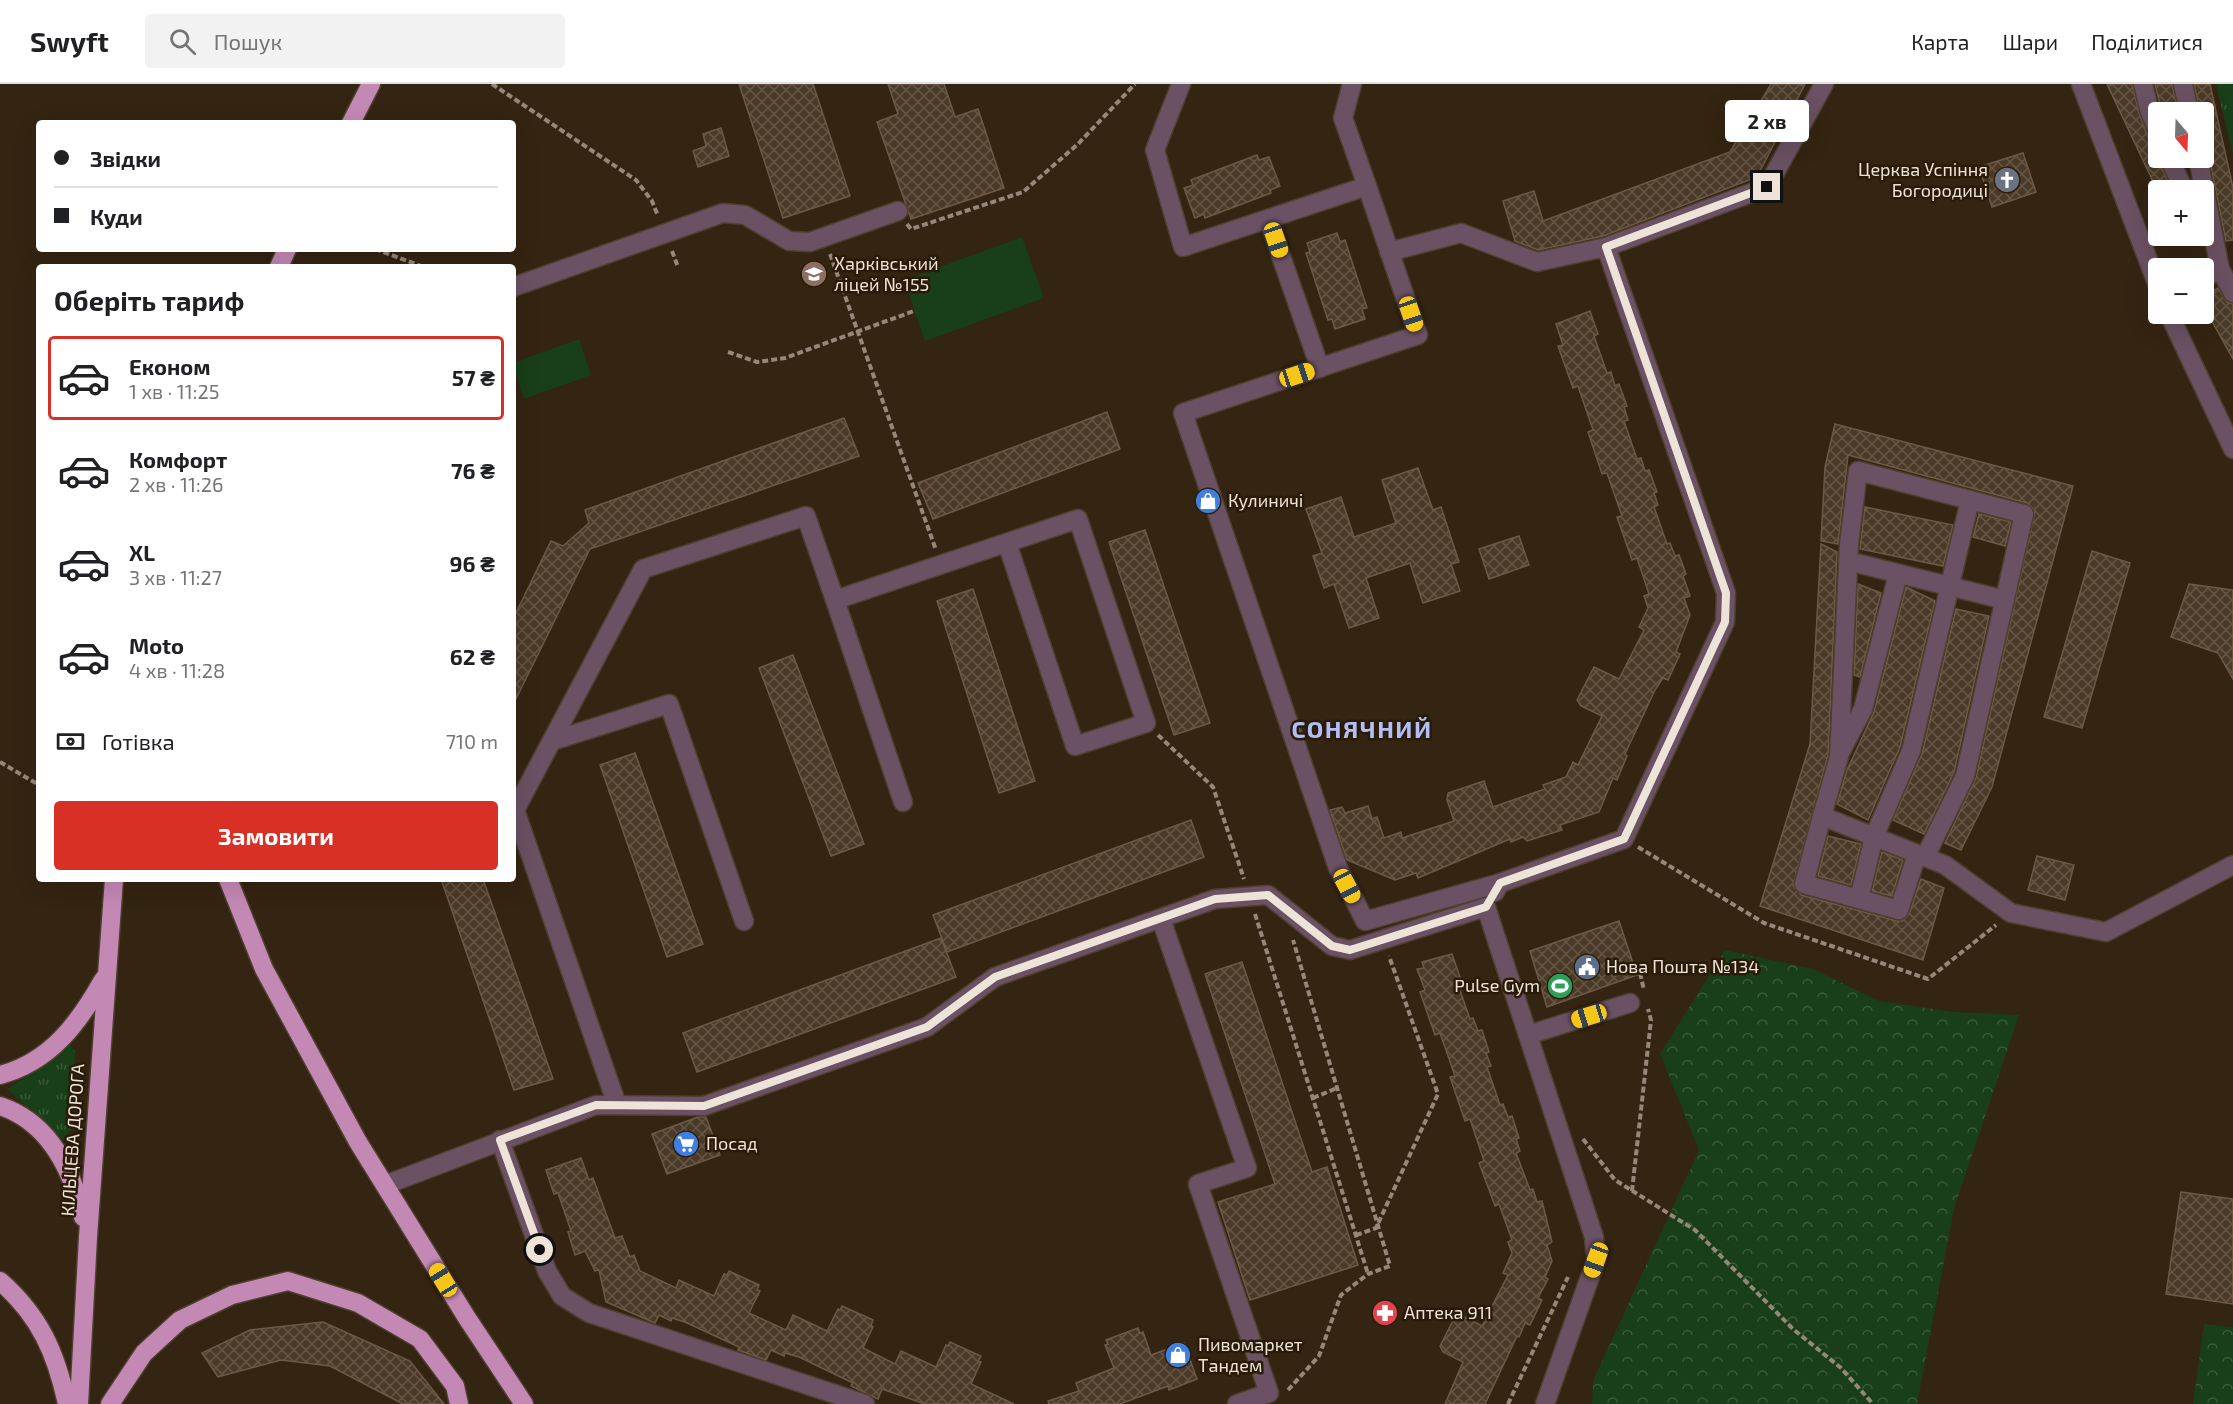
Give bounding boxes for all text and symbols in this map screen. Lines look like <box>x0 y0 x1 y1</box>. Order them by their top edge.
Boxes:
search box <box>145 14 565 68</box>
text: Swyft <box>30 24 109 58</box>
icon: search <box>166 25 199 58</box>
text: Пошук <box>214 28 282 54</box>
text: Карта <box>1911 29 1969 54</box>
text: Шари <box>2002 29 2058 54</box>
text: Поділитися <box>2091 29 2203 54</box>
callout: 2 хв <box>1725 100 1809 142</box>
north arrow <box>2148 102 2214 168</box>
map controls <box>2148 102 2214 324</box>
text: 2 хв <box>1748 109 1786 133</box>
text: Звідки <box>90 145 161 171</box>
place label: Церква Успіння Богородиці <box>1858 158 1988 201</box>
church icon: Церква Успіння Богородиці <box>1992 165 2022 195</box>
route end <box>1753 173 1780 200</box>
button: + <box>2148 180 2214 246</box>
text: Куди <box>90 203 143 229</box>
car <box>1262 220 1290 260</box>
place label: Харківський ліцей №155 <box>834 252 939 295</box>
button: − <box>2148 258 2214 324</box>
school or university icon: Харківський ліцей №155 <box>799 259 829 289</box>
text: Оберіть тариф <box>54 284 244 316</box>
car <box>1397 294 1425 334</box>
icon: car <box>57 351 111 405</box>
text: Економ <box>129 353 211 379</box>
car <box>1277 361 1317 389</box>
text: 57 ₴ <box>452 364 495 390</box>
text: 1 хв · 11:25 <box>129 379 219 403</box>
icon: car <box>57 444 111 498</box>
text: Комфорт <box>129 446 227 472</box>
text: 76 ₴ <box>451 457 495 483</box>
text: 2 хв · 11:26 <box>129 472 223 496</box>
shop icon: Кулиничі <box>1193 486 1223 516</box>
place label: Кулиничі <box>1228 489 1303 511</box>
icon: car <box>57 537 111 591</box>
text: XL <box>129 539 155 565</box>
text: 96 ₴ <box>450 550 495 576</box>
text: 3 хв · 11:27 <box>129 565 222 589</box>
icon: car <box>57 630 111 684</box>
text: Moto <box>129 632 184 658</box>
text: 62 ₴ <box>450 643 495 669</box>
text: 4 хв · 11:28 <box>129 658 225 682</box>
district label: СОНЯЧНИЙ <box>1291 714 1433 743</box>
icon: cash <box>54 725 87 758</box>
text: Готівка <box>102 728 175 754</box>
text: 710 m <box>446 729 498 753</box>
button: Замовити <box>54 801 498 870</box>
car <box>1331 866 1363 906</box>
public building icon: Нова Пошта №134 <box>1572 952 1602 982</box>
place label: Нова Пошта №134 <box>1606 955 1759 977</box>
sports icon: Pulse Gym <box>1545 971 1575 1001</box>
place label: Pulse Gym <box>1454 974 1540 996</box>
car <box>1569 1002 1609 1030</box>
street label: КІЛЬЦЕВА ДОРОГА <box>56 1062 88 1217</box>
supermarket icon: Посад <box>671 1129 701 1159</box>
place label: Посад <box>706 1132 758 1154</box>
route start <box>526 1236 553 1263</box>
car <box>1581 1240 1611 1280</box>
car <box>426 1260 460 1300</box>
pharmacy icon: Аптека 911 <box>1370 1298 1400 1328</box>
place label: Аптека 911 <box>1404 1301 1492 1323</box>
place label: Пивомаркет Тандем <box>1198 1333 1303 1376</box>
shop icon: Пивомаркет Тандем <box>1163 1340 1193 1370</box>

